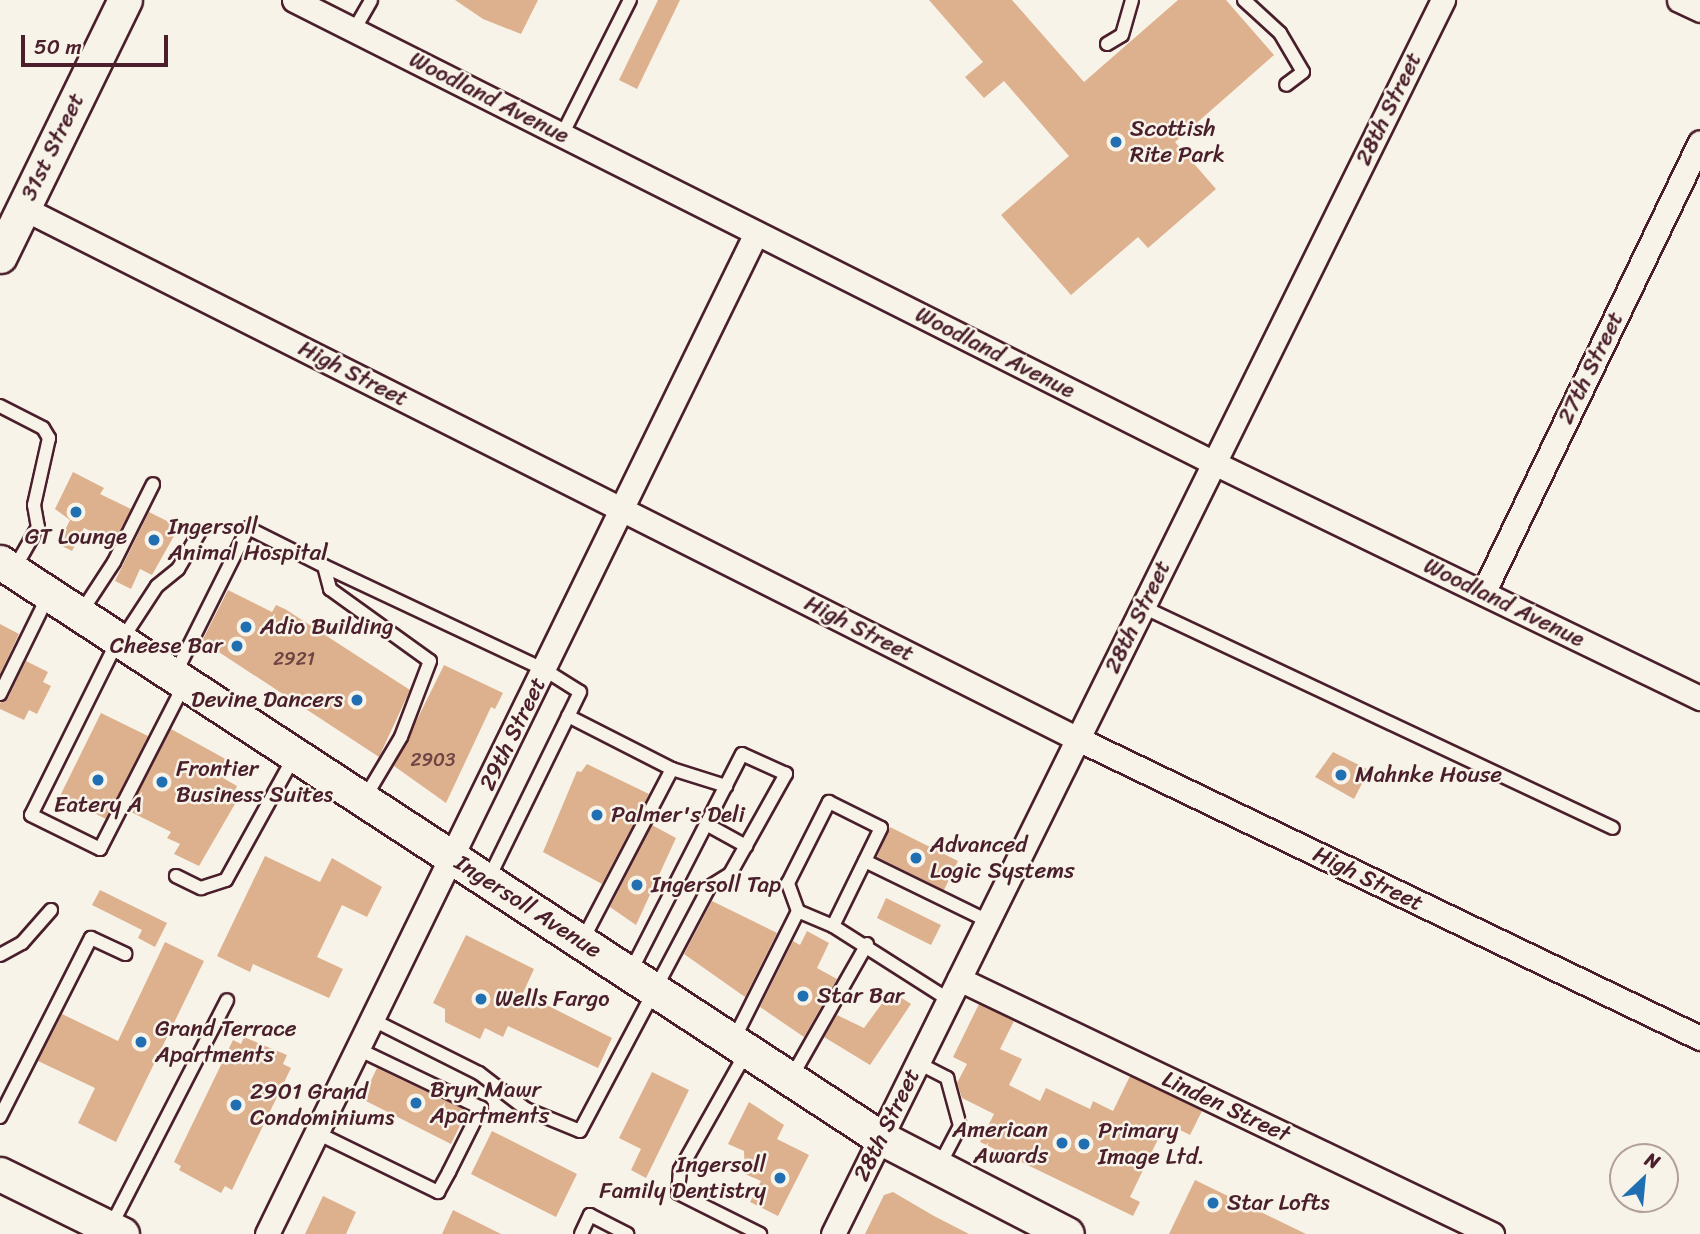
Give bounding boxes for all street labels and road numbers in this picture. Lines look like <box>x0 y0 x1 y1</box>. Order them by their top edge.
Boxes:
street label: Woodland Avenue <box>405 46 573 150</box>
street label: 28th Street <box>1350 48 1428 170</box>
street label: 31st Street <box>15 89 91 205</box>
street label: Woodland Avenue <box>911 301 1079 405</box>
street label: 27th Street <box>1552 307 1630 429</box>
street label: High Street <box>294 335 412 413</box>
street label: Woodland Avenue <box>1419 552 1589 654</box>
street label: 28th Street <box>1099 556 1177 678</box>
street label: High Street <box>800 590 918 668</box>
street label: 29th Street <box>474 673 552 795</box>
street label: High Street <box>1308 840 1428 918</box>
street label: Ingersoll Avenue <box>450 849 606 965</box>
street label: 28th Street <box>848 1064 926 1186</box>
street label: Linden Street <box>1157 1065 1295 1149</box>

